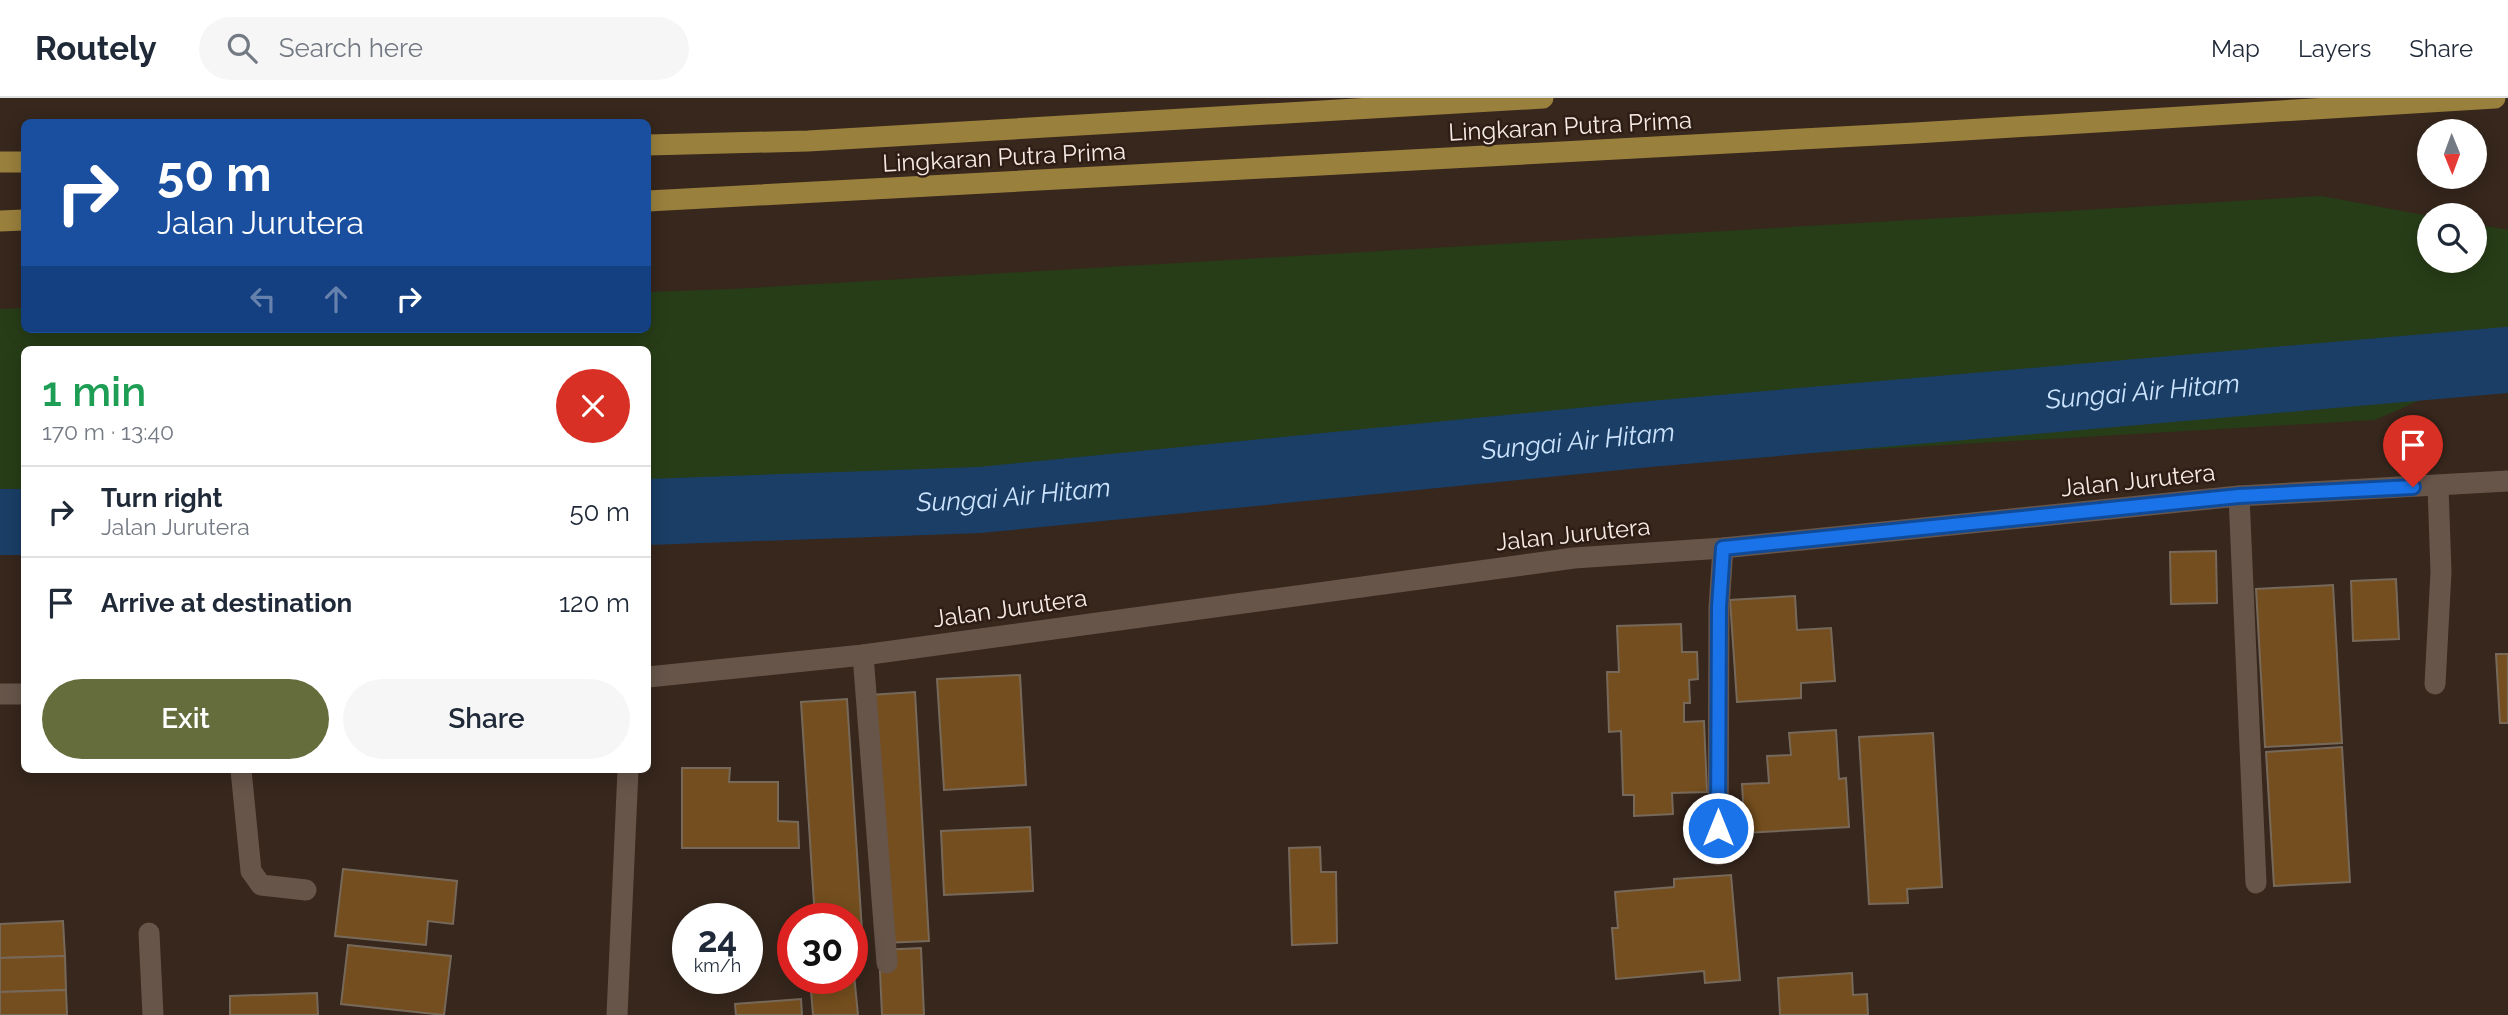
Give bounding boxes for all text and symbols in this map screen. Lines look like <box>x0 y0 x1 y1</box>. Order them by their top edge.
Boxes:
search box <box>199 17 689 80</box>
text: Routely <box>35 29 157 68</box>
icon: search <box>223 29 261 67</box>
text: Search here <box>279 33 423 63</box>
text: Map <box>2211 34 2260 63</box>
text: Layers <box>2298 34 2371 63</box>
text: Share <box>2409 34 2473 63</box>
street label: Lingkaran Putra Prima <box>1447 105 1693 147</box>
north arrow <box>2417 119 2487 189</box>
map controls <box>2417 119 2487 273</box>
street label: Lingkaran Putra Prima <box>881 136 1127 178</box>
text: 50 m <box>157 145 272 202</box>
icon: right <box>42 147 133 238</box>
button: search <box>2417 203 2487 273</box>
text: Jalan Jurutera <box>157 204 364 241</box>
icon: left <box>244 280 282 318</box>
icon: ahead <box>317 280 355 318</box>
icon: right <box>390 280 428 318</box>
text: 1 min <box>42 367 146 416</box>
water label: Sungai Air Hitam <box>2043 368 2241 415</box>
button: close <box>556 369 630 443</box>
pin <box>2383 415 2443 487</box>
water label: Sungai Air Hitam <box>1479 417 1676 466</box>
text: 170 m · 13:40 <box>42 418 174 445</box>
icon: arrive <box>2394 426 2432 464</box>
street label: Jalan Jurutera <box>2059 457 2217 503</box>
water label: Sungai Air Hitam <box>915 472 1112 517</box>
text: Turn right <box>101 483 222 513</box>
icon: right <box>42 493 80 531</box>
text: 50 m <box>569 497 630 527</box>
street label: Jalan Jurutera <box>1494 511 1652 557</box>
text: Jalan Jurutera <box>101 513 250 540</box>
street label: Jalan Jurutera <box>931 583 1089 633</box>
icon: arrive <box>42 584 80 622</box>
text: Arrive at destination <box>101 588 352 618</box>
text: 120 m <box>559 588 630 618</box>
button: Exit <box>42 679 329 759</box>
button: Share <box>343 679 630 759</box>
position arrow <box>1681 791 1755 865</box>
speed limit sign: 30 <box>777 903 868 994</box>
text: 24 <box>698 919 737 960</box>
text: km/h <box>694 955 741 976</box>

